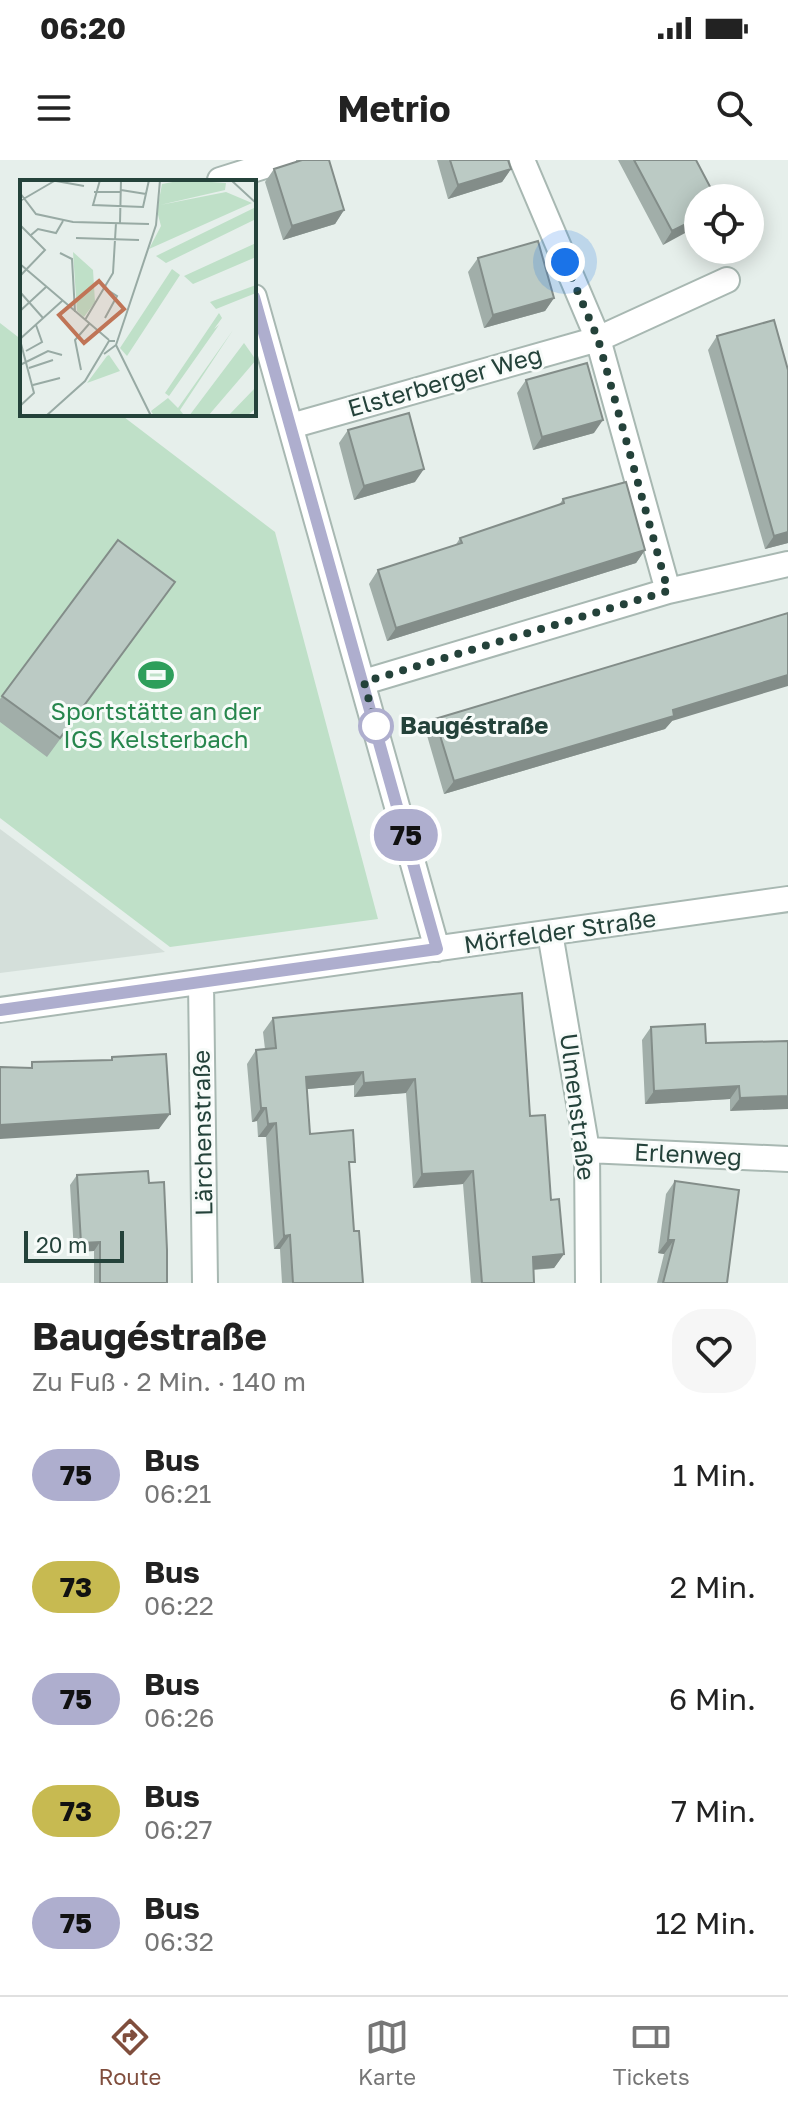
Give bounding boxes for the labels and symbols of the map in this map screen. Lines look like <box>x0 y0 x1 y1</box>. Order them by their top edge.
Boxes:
inset map <box>20 180 256 416</box>
your location <box>545 242 585 282</box>
street label: Elsterberger Weg <box>344 339 545 422</box>
sports icon: Sportstätte an der IGS Kelsterbach <box>137 656 175 694</box>
place label: Sportstätte an der IGS Kelsterbach <box>51 696 261 753</box>
marker: Baugéstraße <box>359 709 393 743</box>
place label: Baugéstraße <box>400 710 548 739</box>
line badge: 75 <box>370 809 442 861</box>
street label: Mörfelder Straße <box>462 903 658 958</box>
street label: Ulmenstraße <box>555 1032 602 1182</box>
street label: Lärchenstraße <box>186 1050 217 1216</box>
street label: Erlenweg <box>634 1136 743 1171</box>
scale bar <box>24 1227 124 1263</box>

